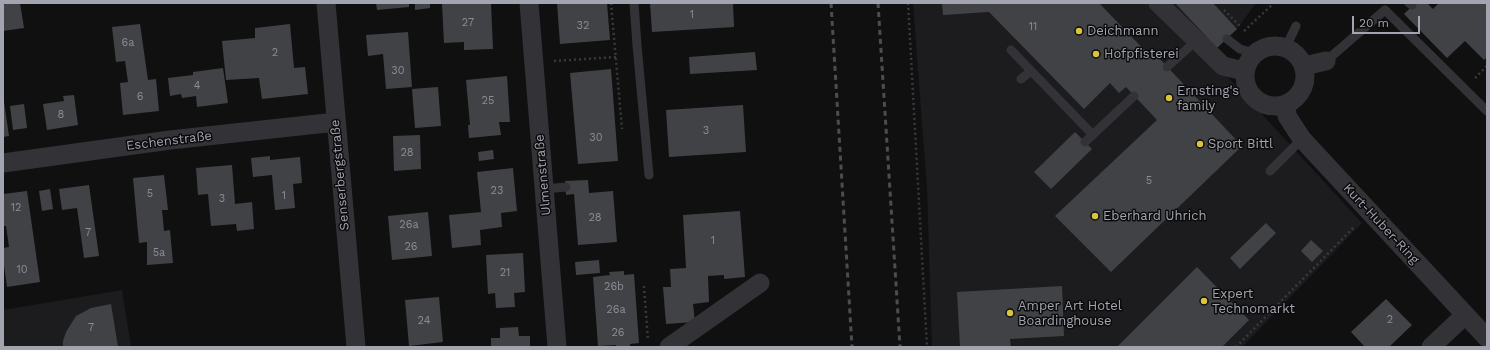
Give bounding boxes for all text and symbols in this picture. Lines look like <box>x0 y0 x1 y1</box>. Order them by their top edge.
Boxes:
house number: 1 <box>690 8 694 22</box>
scale bar <box>1354 8 1422 34</box>
house number: 27 <box>462 16 474 30</box>
text: 20 m <box>1359 16 1389 30</box>
house number: 32 <box>577 19 589 33</box>
house number: 11 <box>1029 20 1037 34</box>
place label: Deichmann <box>1087 23 1158 39</box>
marker: Deichmann <box>1074 26 1084 36</box>
house number: 6a <box>122 36 134 50</box>
house number: 2 <box>272 46 278 60</box>
place label: Hofpfisterei <box>1104 46 1179 62</box>
marker: Hofpfisterei <box>1091 49 1101 59</box>
house number: 30 <box>391 64 405 78</box>
house number: 4 <box>194 79 200 93</box>
place label: Ernsting's family <box>1177 83 1239 114</box>
house number: 6 <box>137 90 143 104</box>
marker: Ernsting's family <box>1164 93 1174 103</box>
house number: 25 <box>482 94 494 108</box>
house number: 8 <box>58 108 64 122</box>
street label: Senserbergstraße <box>327 119 353 231</box>
house number: 3 <box>703 124 709 138</box>
street label: Eschenstraße <box>125 128 213 154</box>
house number: 30 <box>589 131 603 145</box>
street label: Ulmenstraße <box>532 134 554 216</box>
place label: Sport Bittl <box>1208 136 1273 152</box>
marker: Sport Bittl <box>1195 139 1205 149</box>
house number: 28 <box>400 146 414 160</box>
house number: 5 <box>1146 174 1152 188</box>
street label: Kurt-Huber-Ring <box>1340 181 1422 267</box>
house number: 23 <box>491 184 503 198</box>
house number: 5 <box>147 187 153 201</box>
house number: 1 <box>282 189 286 203</box>
house number: 3 <box>219 192 225 206</box>
house number: 12 <box>11 201 21 215</box>
place label: Eberhard Uhrich <box>1103 208 1207 224</box>
house number: 28 <box>588 211 602 225</box>
marker: Eberhard Uhrich <box>1090 211 1100 221</box>
house number: 26a <box>399 218 419 232</box>
house number: 7 <box>85 226 91 240</box>
house number: 1 <box>711 234 715 248</box>
house number: 26 <box>404 240 418 254</box>
house number: 5a <box>153 246 165 260</box>
house number: 10 <box>16 263 28 277</box>
house number: 21 <box>500 266 510 280</box>
house number: 26b <box>604 280 624 294</box>
place label: Expert Technomarkt <box>1212 286 1295 317</box>
marker: Expert Technomarkt <box>1199 296 1209 306</box>
place label: Amper Art Hotel Boardinghouse <box>1018 298 1122 329</box>
house number: 26a <box>606 303 626 317</box>
marker: Amper Art Hotel Boardinghouse <box>1005 308 1015 318</box>
house number: 2 <box>1387 313 1393 327</box>
house number: 24 <box>418 314 430 328</box>
house number: 7 <box>88 321 94 335</box>
house number: 26 <box>611 326 625 340</box>

